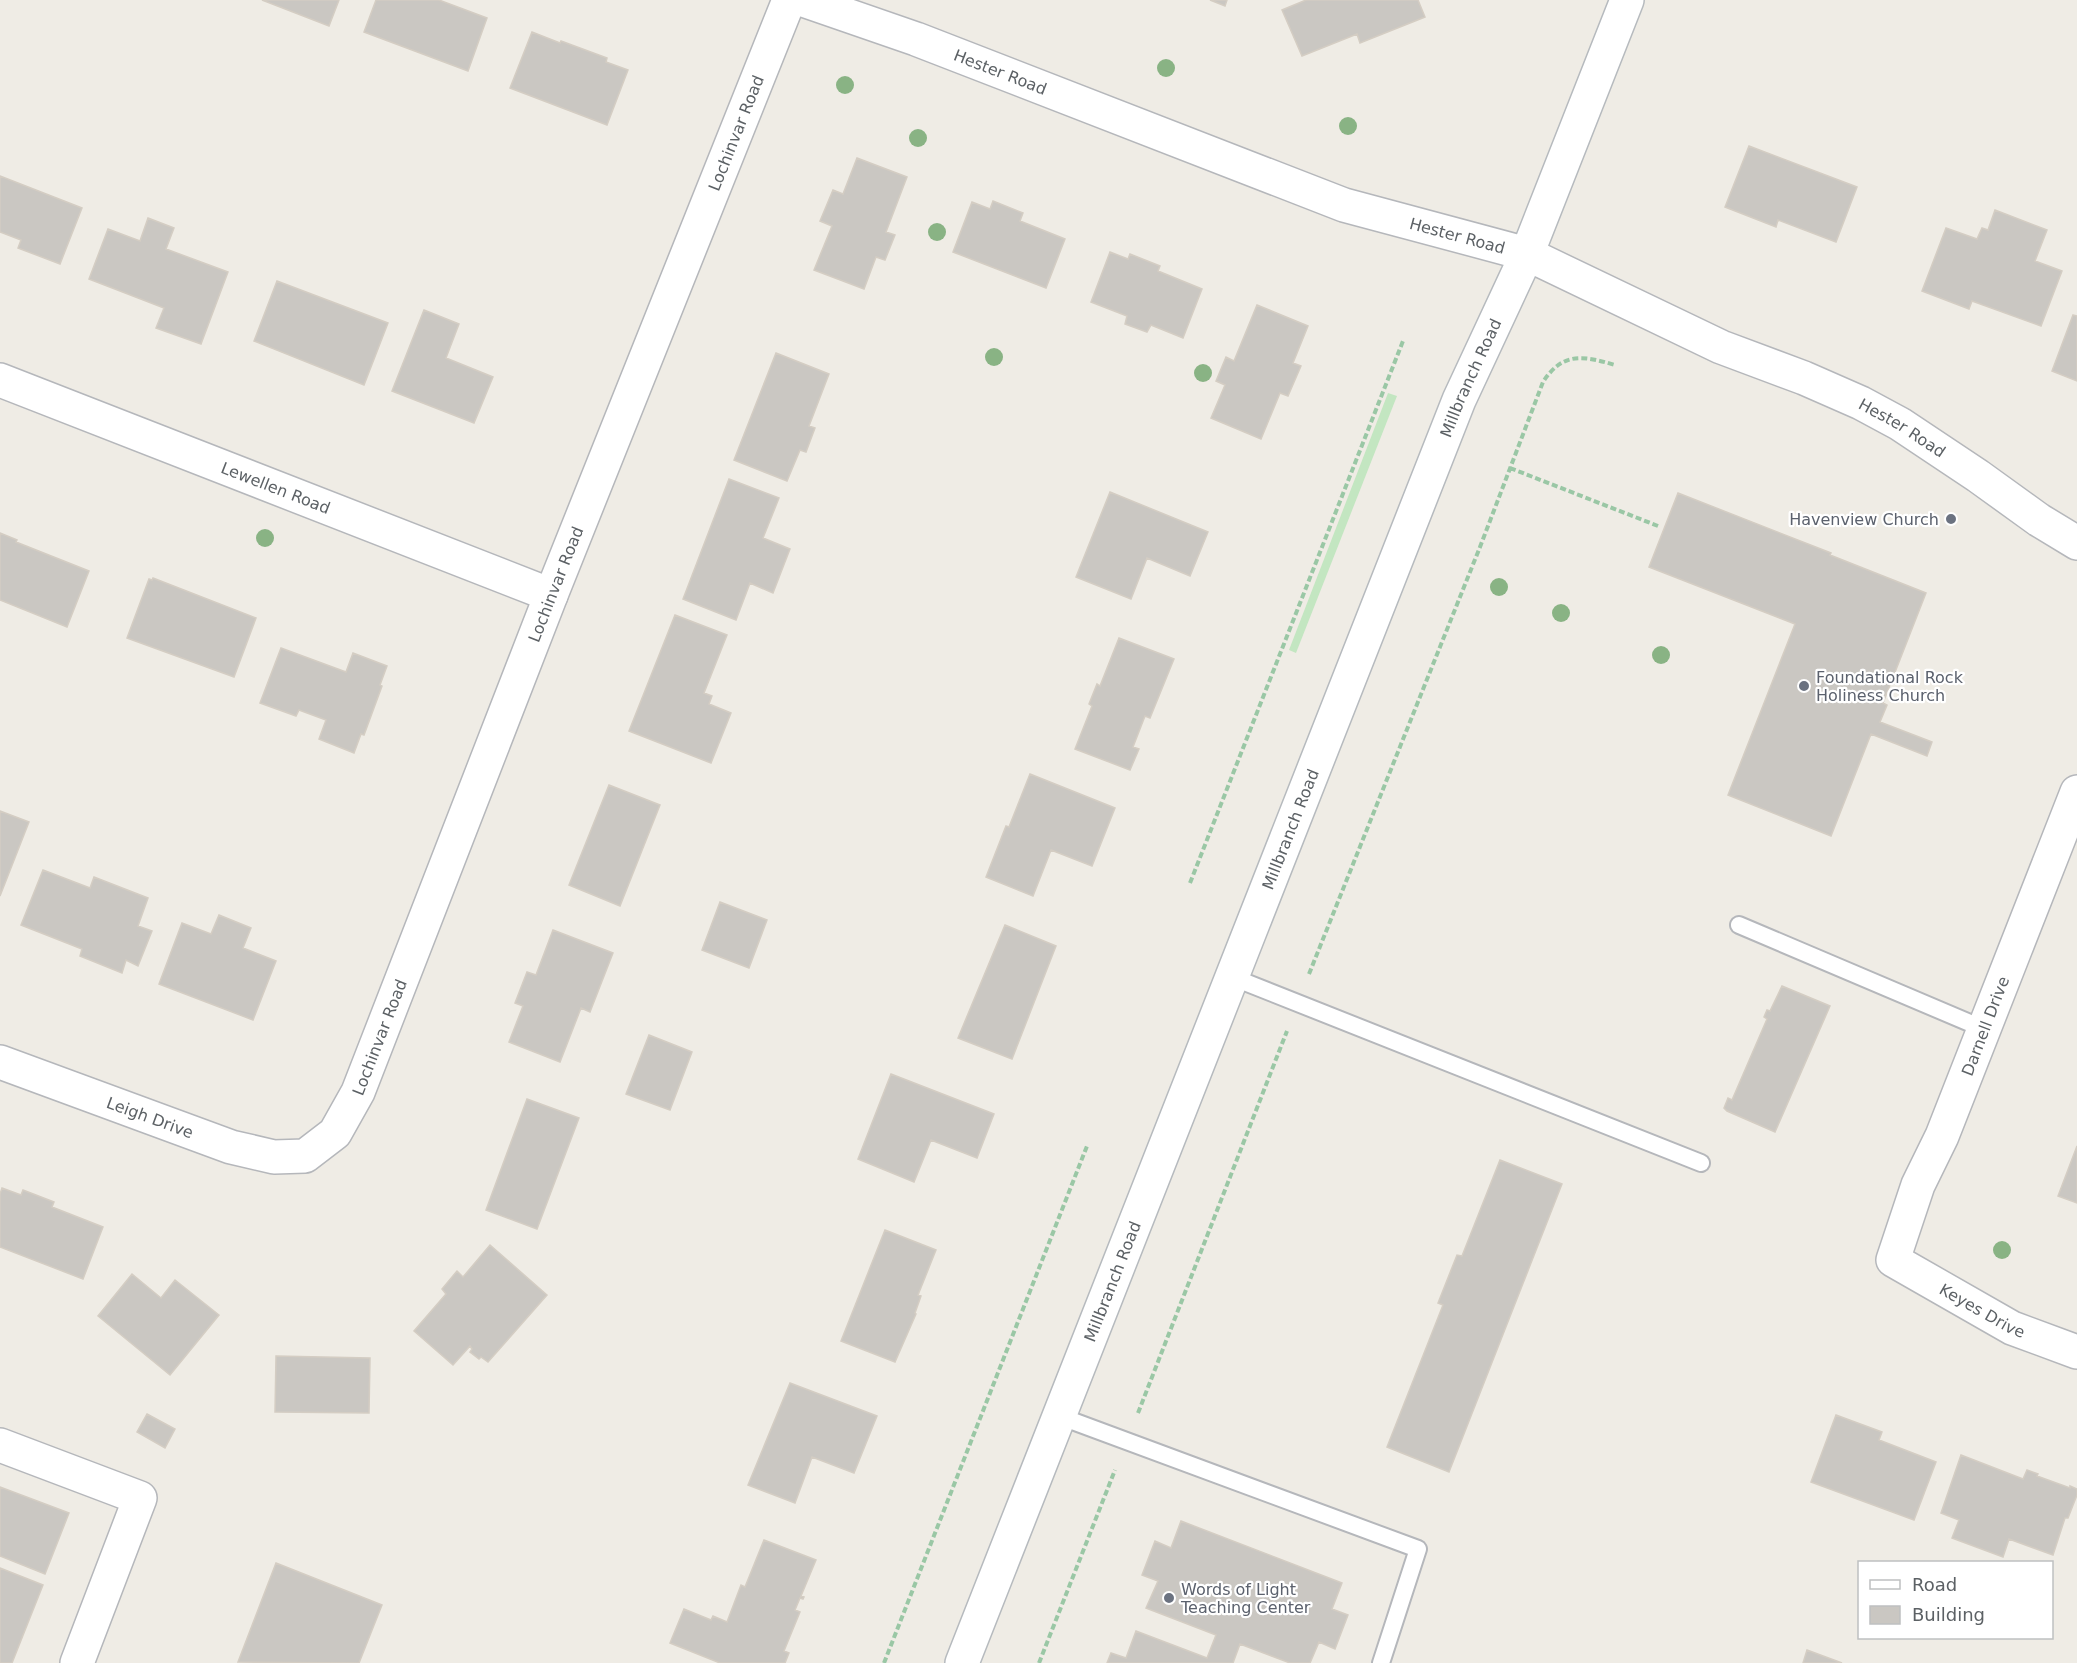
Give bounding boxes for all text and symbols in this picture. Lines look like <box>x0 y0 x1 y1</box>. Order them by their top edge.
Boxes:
street label: Hester Road <box>951 46 1049 99</box>
street label: Lochinvar Road <box>705 72 768 194</box>
street label: Hester Road <box>1407 214 1507 258</box>
street label: Millbranch Road <box>1436 316 1506 440</box>
street label: Hester Road <box>1855 395 1949 462</box>
street label: Lewellen Road <box>218 458 333 518</box>
place label: Havenview Church <box>1789 510 1939 529</box>
marker: Havenview Church <box>1944 512 1958 526</box>
street label: Lochinvar Road <box>525 524 587 645</box>
place label: Foundational Rock Holiness Church <box>1816 668 1964 705</box>
marker: Foundational Rock Holiness Church <box>1797 679 1811 693</box>
street label: Millbranch Road <box>1258 766 1323 892</box>
street label: Darnell Drive <box>1958 974 2013 1079</box>
street label: Lochinvar Road <box>349 976 411 1098</box>
street label: Leigh Drive <box>104 1093 196 1142</box>
street label: Millbranch Road <box>1080 1219 1145 1345</box>
street label: Keyes Drive <box>1936 1280 2028 1342</box>
legend <box>1858 1561 2053 1639</box>
text: Road <box>1912 1574 1957 1595</box>
place label: Words of Light Teaching Center <box>1180 1580 1311 1617</box>
marker: Words of Light Teaching Center <box>1162 1591 1176 1605</box>
text: Building <box>1912 1604 1985 1625</box>

